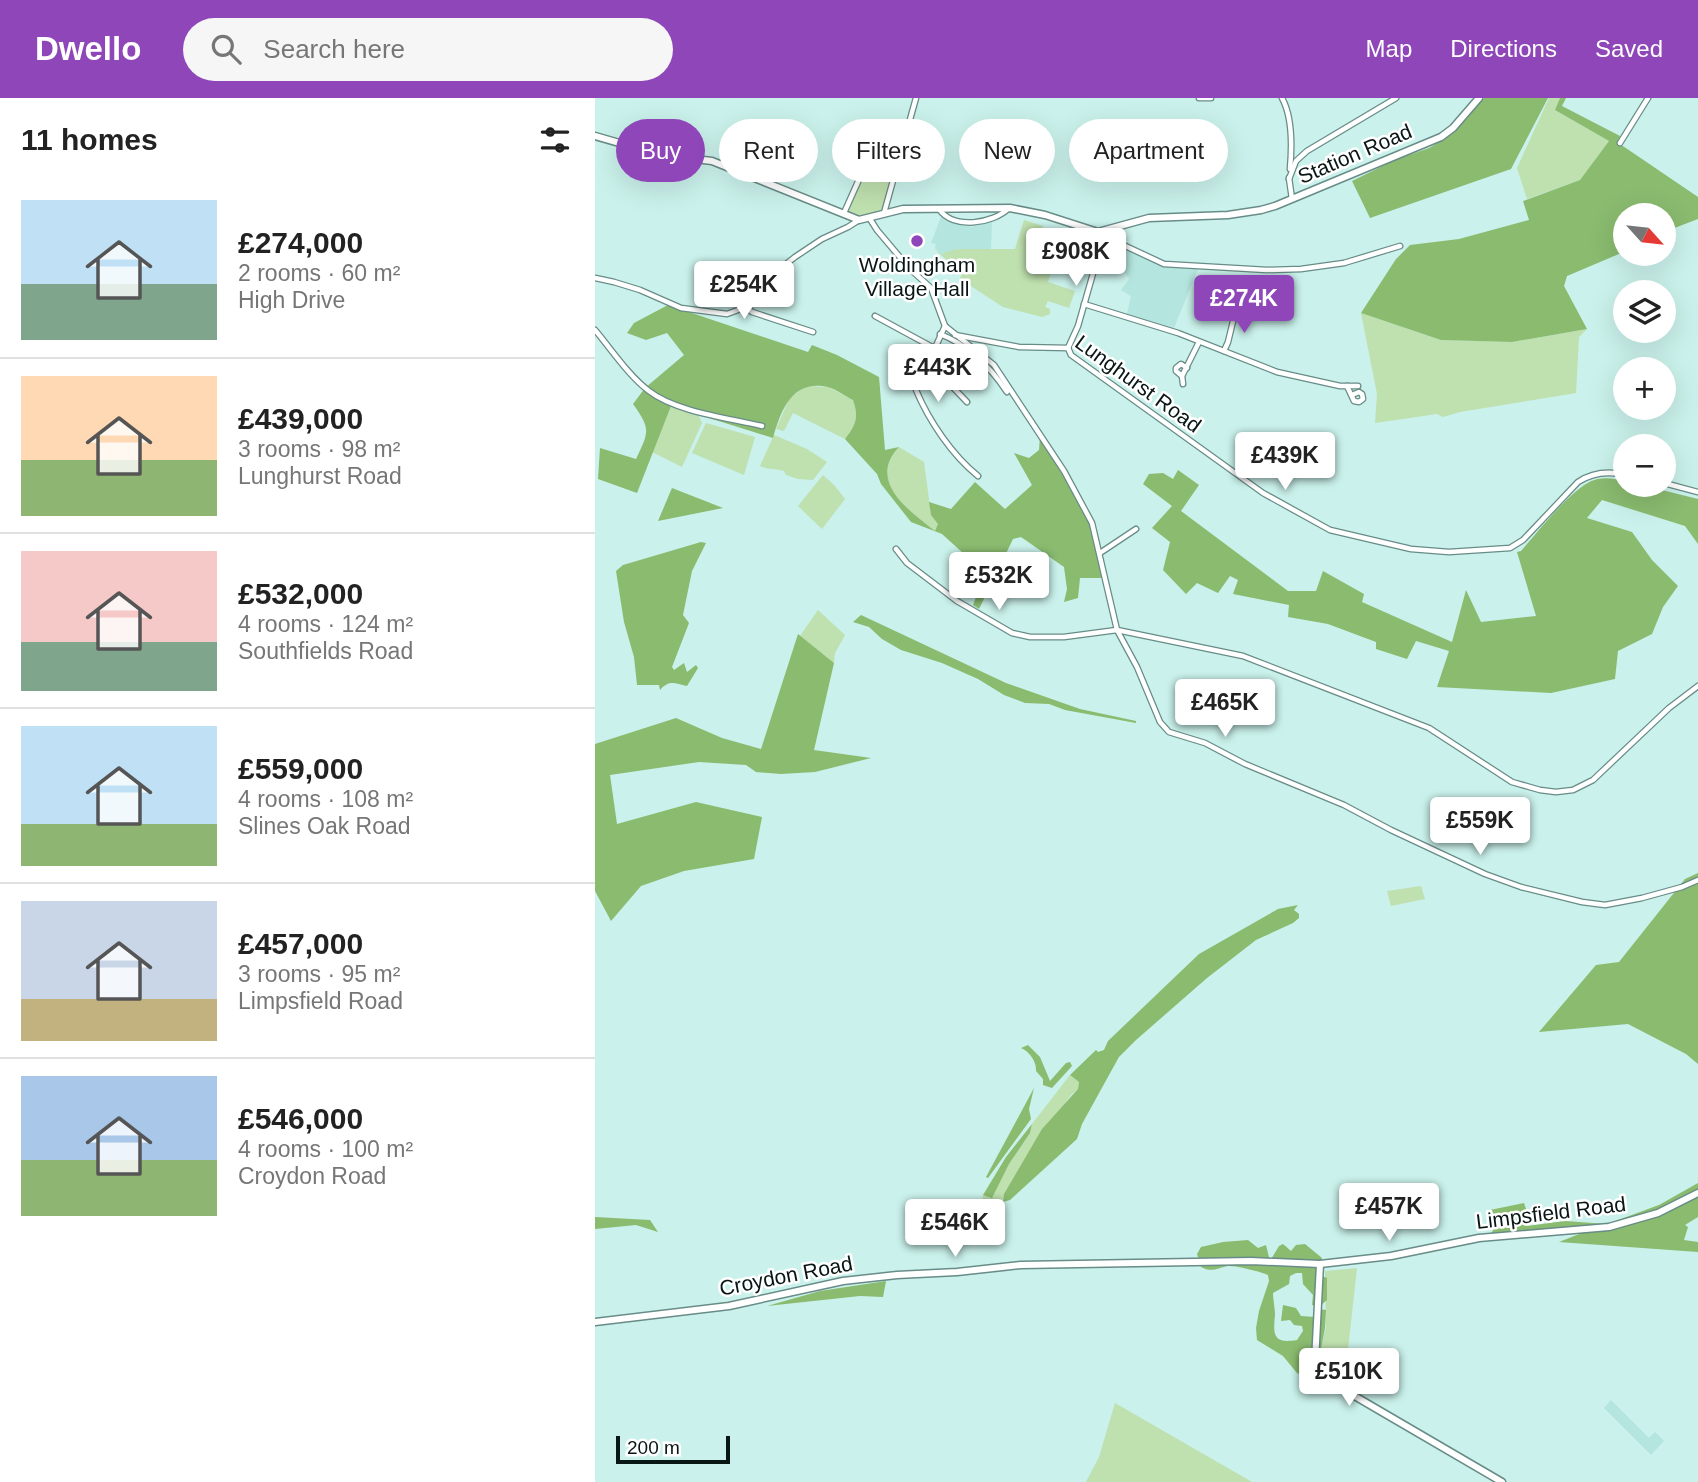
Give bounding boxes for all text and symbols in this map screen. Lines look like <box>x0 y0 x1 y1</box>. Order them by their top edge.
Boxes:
search box <box>183 18 673 81</box>
text: Dwello <box>35 30 141 67</box>
icon: search <box>207 30 245 68</box>
text: Search here <box>263 34 405 64</box>
text: Map <box>1366 35 1412 62</box>
text: Directions <box>1450 35 1557 62</box>
text: Saved <box>1595 35 1663 62</box>
chip: Buy <box>616 119 705 182</box>
chip: Rent <box>719 119 818 182</box>
chip: Filters <box>832 119 945 182</box>
chip: New <box>959 119 1055 182</box>
chip: Apartment <box>1069 119 1228 182</box>
street label: Station Road <box>1294 119 1415 188</box>
icon: filters <box>536 121 574 159</box>
text: 11 homes <box>21 123 158 156</box>
north arrow <box>1613 203 1677 266</box>
map controls <box>1613 203 1676 497</box>
text: £274,000 <box>238 226 363 259</box>
icon: home <box>77 228 161 312</box>
pin: £908K <box>1027 228 1125 288</box>
marker: Woldingham Village Hall <box>909 233 925 249</box>
text: £908K <box>1042 238 1110 264</box>
place label: Woldingham Village Hall <box>859 253 975 300</box>
text: 2 rooms · 60 m² <box>238 260 400 286</box>
pin: £254K <box>695 262 793 321</box>
text: £254K <box>710 271 778 297</box>
pin: £274K <box>1195 275 1293 335</box>
button: layers <box>1613 280 1676 343</box>
text: £274K <box>1210 285 1278 311</box>
text: High Drive <box>238 287 345 313</box>
street label: Lunghurst Road <box>1071 330 1206 437</box>
pin: £443K <box>889 344 987 404</box>
text: £443K <box>904 354 972 380</box>
button: + <box>1613 357 1676 420</box>
text: £439,000 <box>238 402 363 435</box>
icon: home <box>77 404 161 488</box>
pin: £439K <box>1236 432 1334 492</box>
button: − <box>1613 434 1676 497</box>
text: 3 rooms · 98 m² <box>238 436 400 462</box>
text: £439K <box>1251 442 1319 468</box>
text: Lunghurst Road <box>238 463 402 489</box>
pin: £532K <box>950 552 1048 612</box>
text: £532K <box>965 562 1033 588</box>
text: £532,000 <box>238 577 363 610</box>
icon: home <box>77 579 161 663</box>
text: 4 rooms · 124 m² <box>238 611 413 637</box>
text: Southfields Road <box>238 638 413 664</box>
pin: £465K <box>1176 680 1274 739</box>
text: £465K <box>1191 689 1259 715</box>
text: £559,000 <box>238 752 363 785</box>
icon: home <box>77 754 161 838</box>
text: 4 rooms · 108 m² <box>238 786 413 812</box>
pin: £559K <box>1431 798 1529 857</box>
text: £559K <box>1446 807 1514 833</box>
text: Slines Oak Road <box>238 813 411 839</box>
text: £457,000 <box>238 927 363 960</box>
icon: home <box>77 929 161 1013</box>
text: 3 rooms · 95 m² <box>238 961 400 987</box>
text: Limpsfield Road <box>238 988 403 1014</box>
text: £546,000 <box>238 1102 363 1135</box>
icon: home <box>77 1104 161 1188</box>
text: 4 rooms · 100 m² <box>238 1136 413 1162</box>
text: Croydon Road <box>238 1163 386 1189</box>
pin: £457K <box>1340 1184 1438 1243</box>
street label: Limpsfield Road <box>1475 1192 1627 1233</box>
text: £457K <box>1355 1193 1423 1219</box>
pin: £546K <box>906 1200 1004 1259</box>
text: £546K <box>921 1209 989 1235</box>
street label: Croydon Road <box>717 1251 855 1300</box>
pin: £510K <box>1300 1348 1398 1408</box>
text: £510K <box>1315 1358 1383 1384</box>
scale bar <box>616 1433 730 1465</box>
text: 200 m <box>627 1437 680 1458</box>

